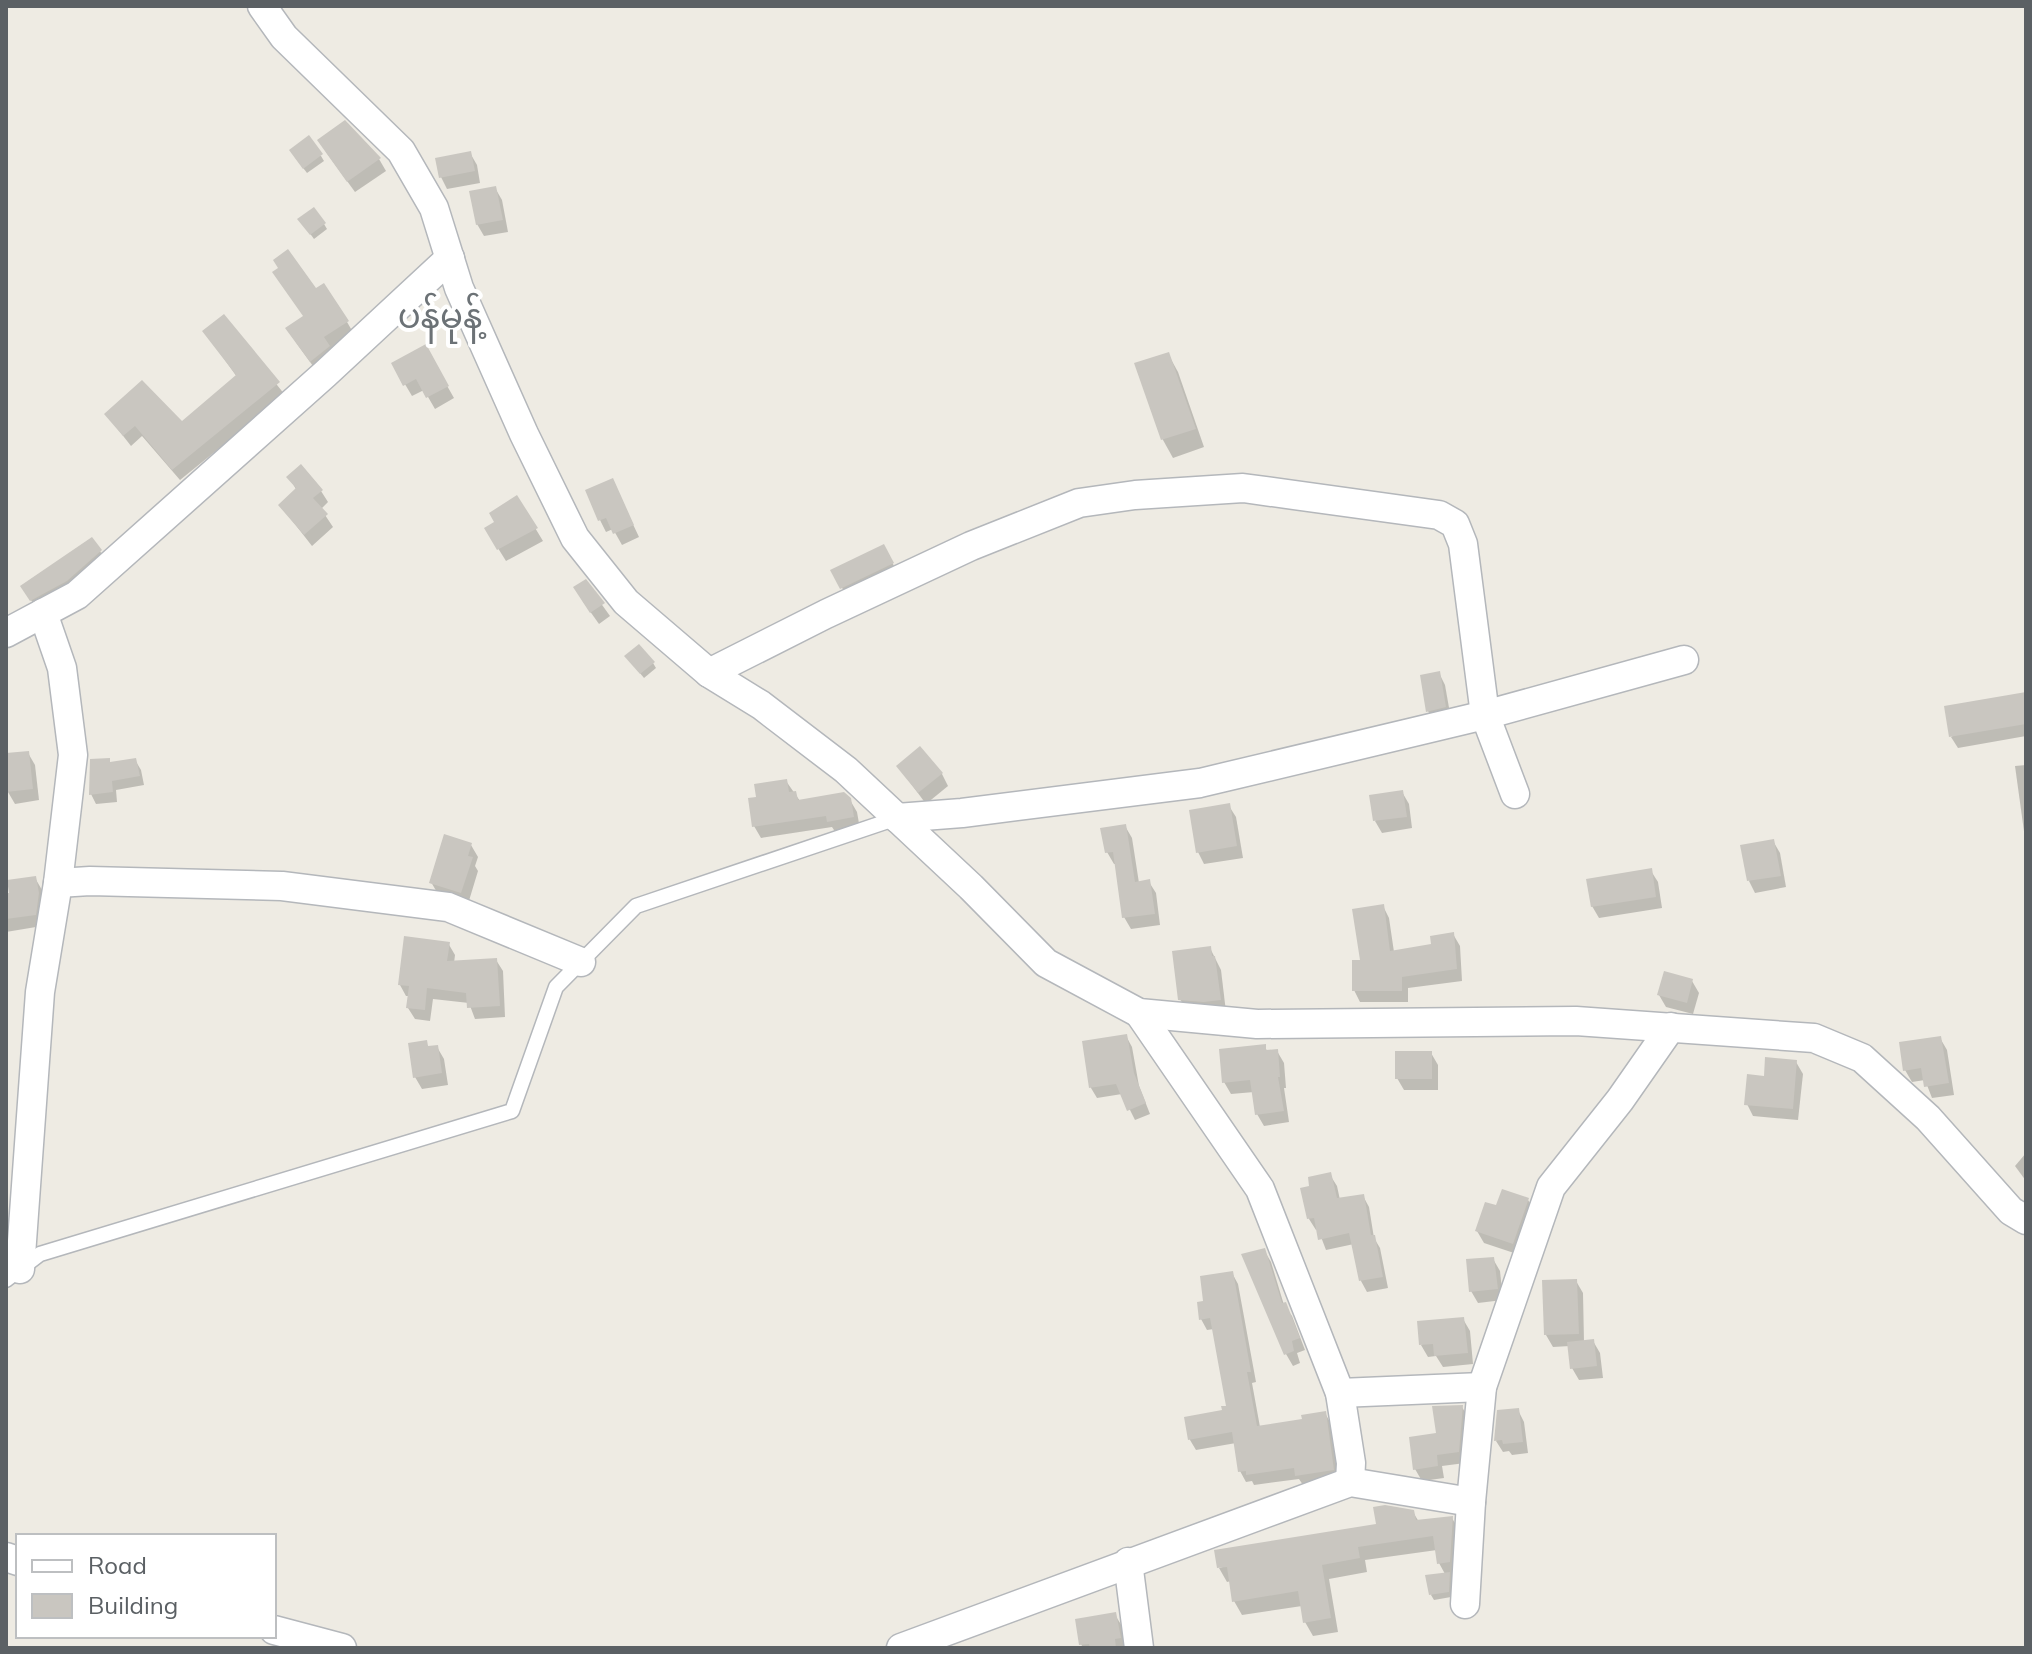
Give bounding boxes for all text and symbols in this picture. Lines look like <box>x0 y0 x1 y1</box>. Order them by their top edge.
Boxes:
district label: ပန်မုန့် <box>398 292 487 344</box>
legend <box>16 1534 276 1638</box>
text: Road <box>88 1550 147 1580</box>
text: Building <box>88 1590 178 1620</box>

